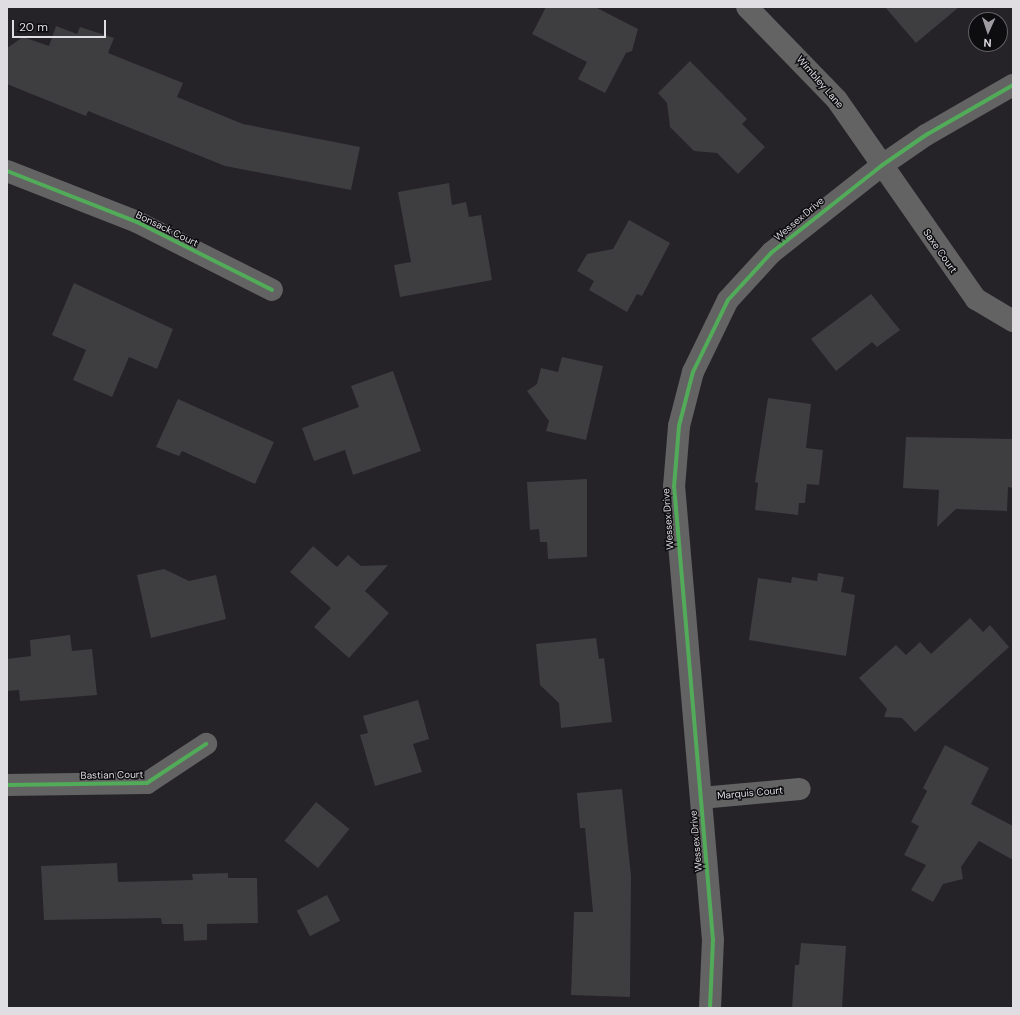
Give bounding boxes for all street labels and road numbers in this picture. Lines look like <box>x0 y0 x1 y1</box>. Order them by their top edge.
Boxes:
street label: Wimbley Lane <box>794 53 846 111</box>
street label: Wessex Drive <box>772 195 826 243</box>
street label: Bonsack Court <box>134 209 200 249</box>
street label: Saxe Court <box>921 227 959 275</box>
street label: Wessex Drive <box>660 488 676 550</box>
street label: Bastian Court <box>80 768 144 782</box>
street label: Marquis Court <box>717 784 783 802</box>
street label: Wessex Drive <box>687 810 705 872</box>

